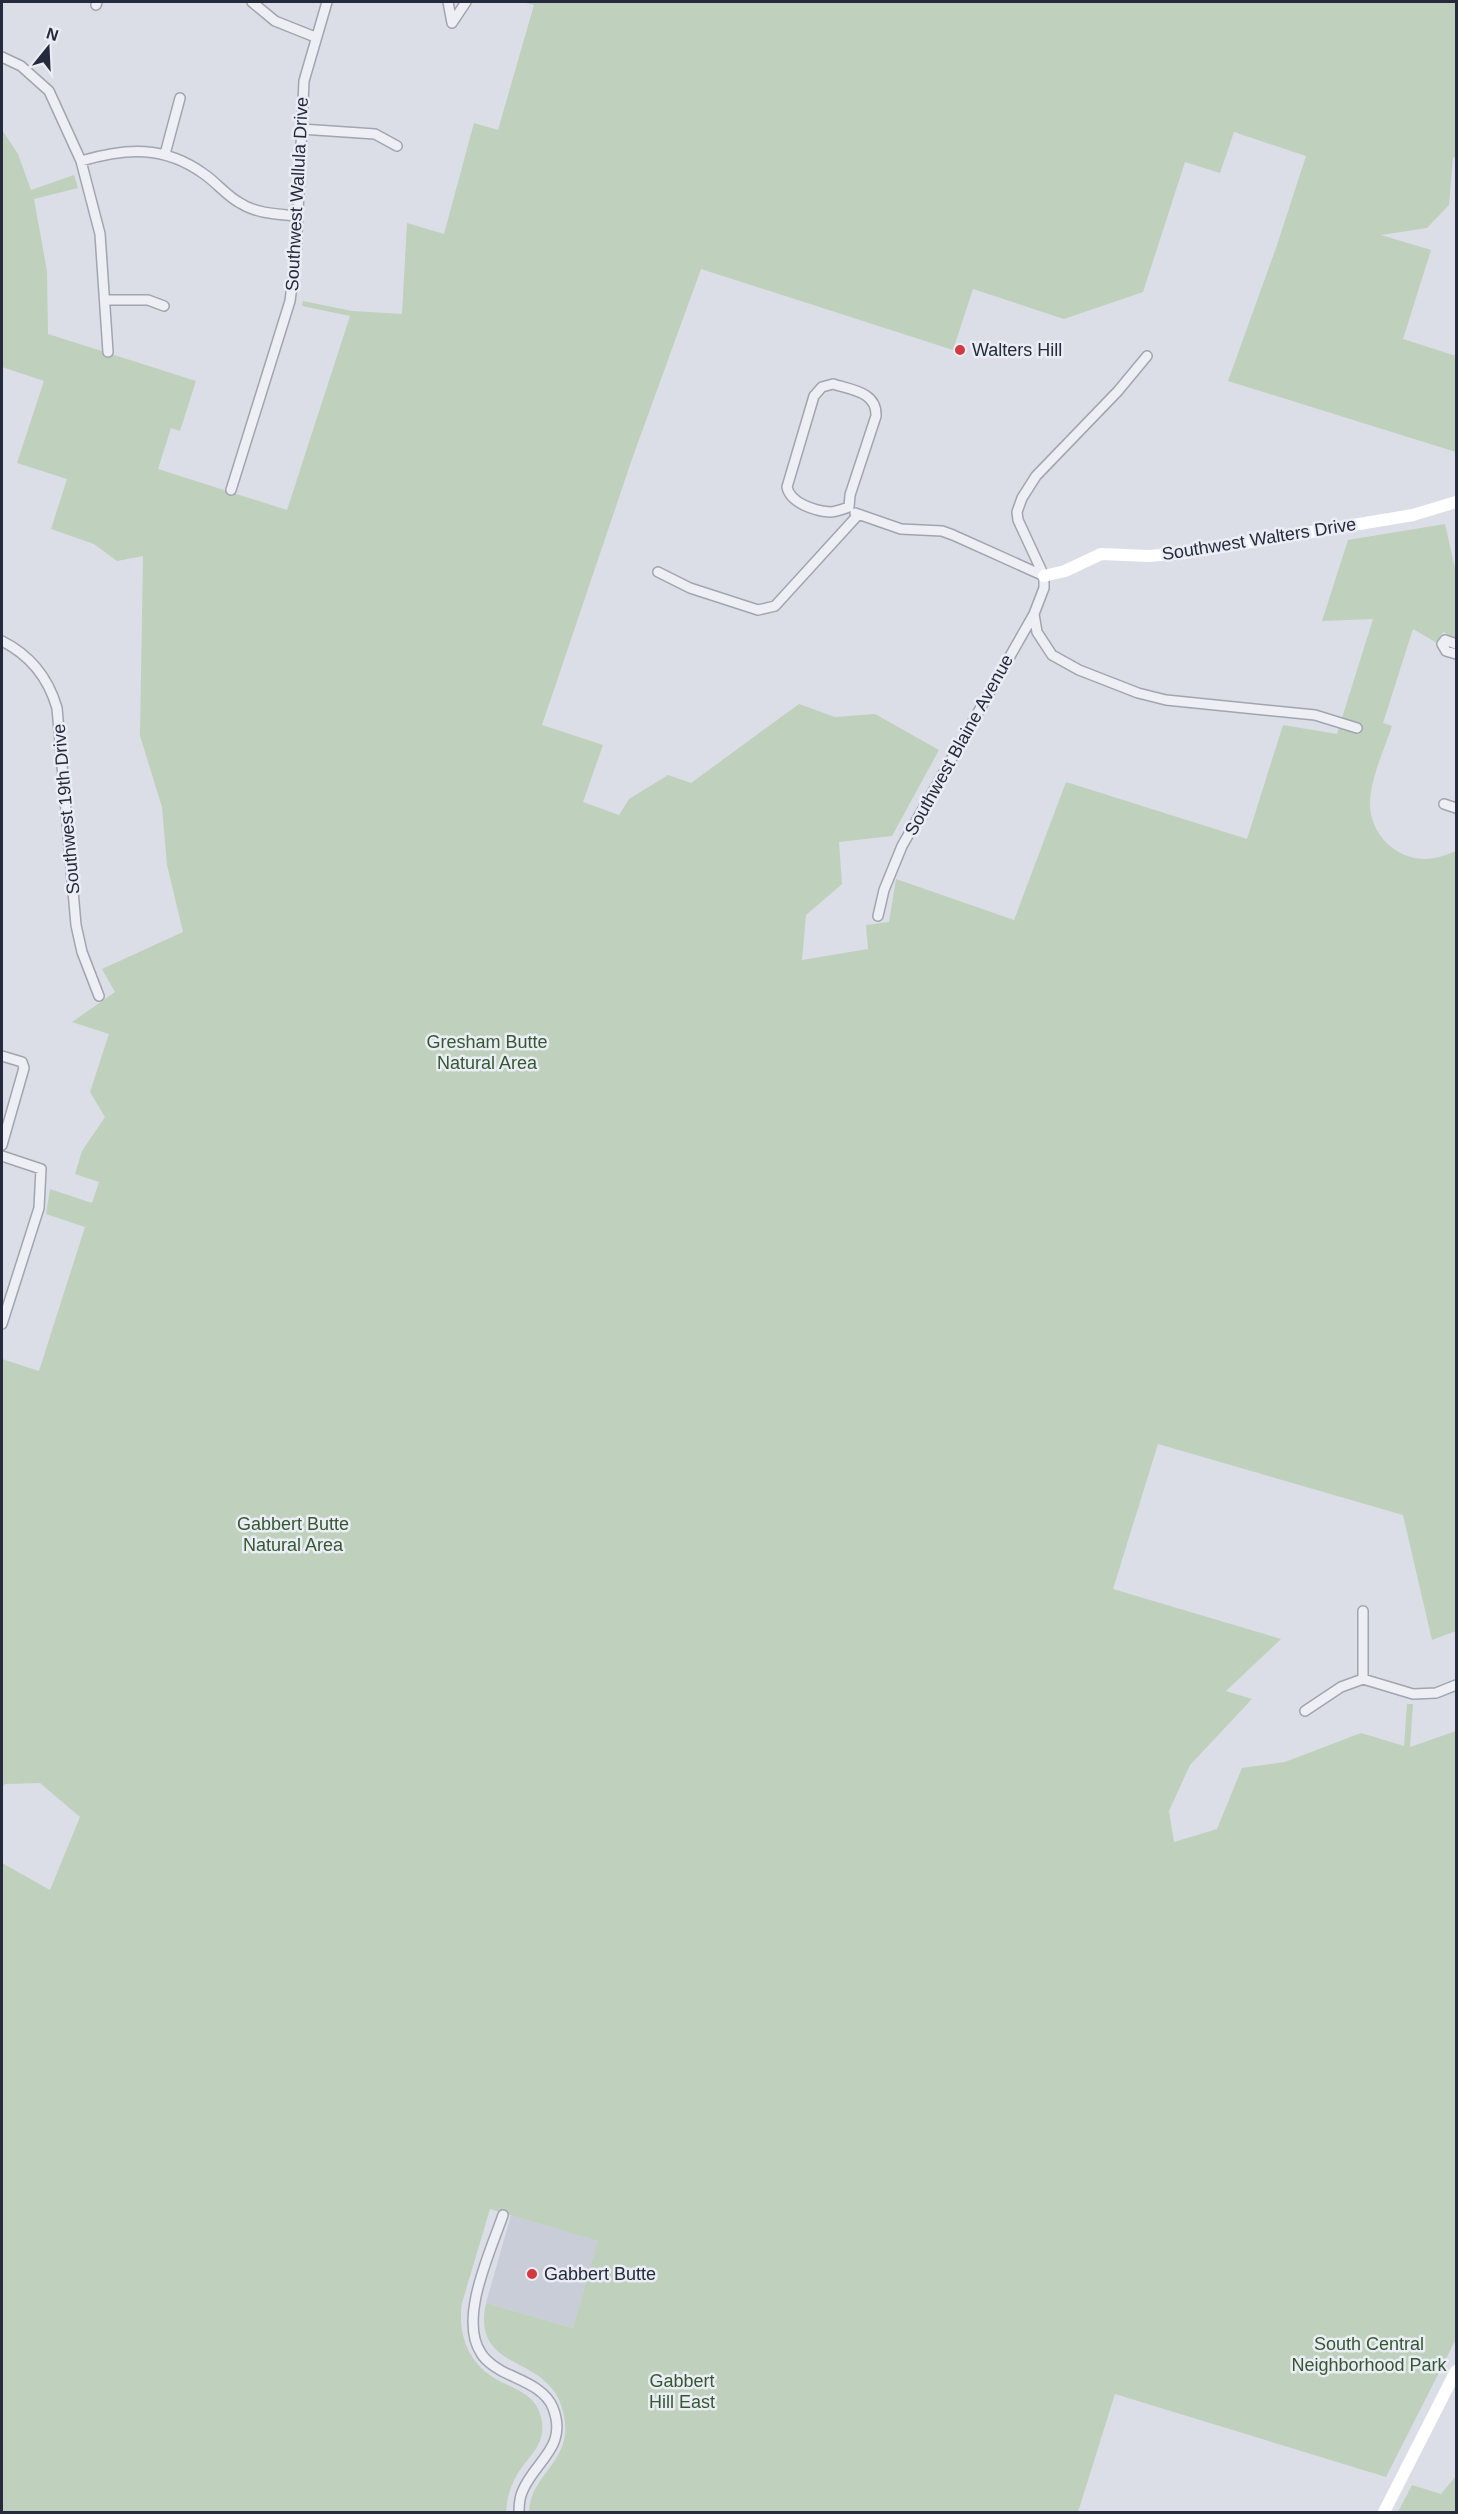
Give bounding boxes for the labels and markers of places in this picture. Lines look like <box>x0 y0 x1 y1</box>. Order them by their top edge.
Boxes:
place label: Walters Hill <box>972 340 1062 360</box>
marker: Walters Hill <box>953 343 967 357</box>
place label: Gabbert Butte <box>544 2264 656 2284</box>
marker: Gabbert Butte <box>525 2267 539 2281</box>

